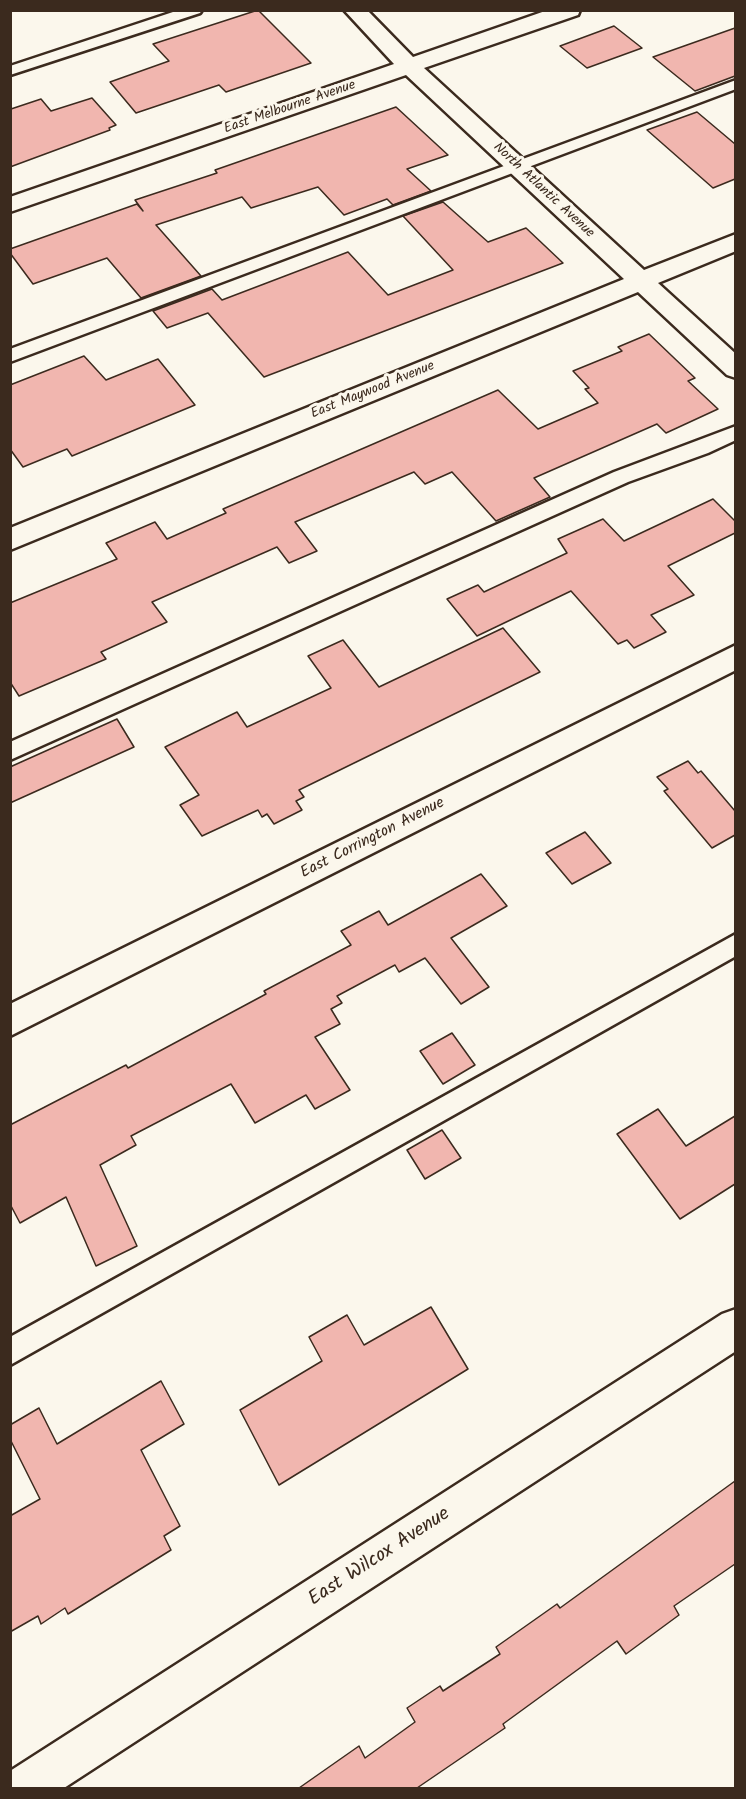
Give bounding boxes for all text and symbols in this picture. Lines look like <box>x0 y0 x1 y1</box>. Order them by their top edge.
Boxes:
street label: East Melbourne Avenue <box>222 78 358 138</box>
street label: North Atlantic Avenue <box>489 140 597 242</box>
street label: East Maywood Avenue <box>309 359 437 423</box>
street label: East Corrington Avenue <box>298 794 448 884</box>
street label: East Wilcox Avenue <box>305 1503 455 1613</box>

